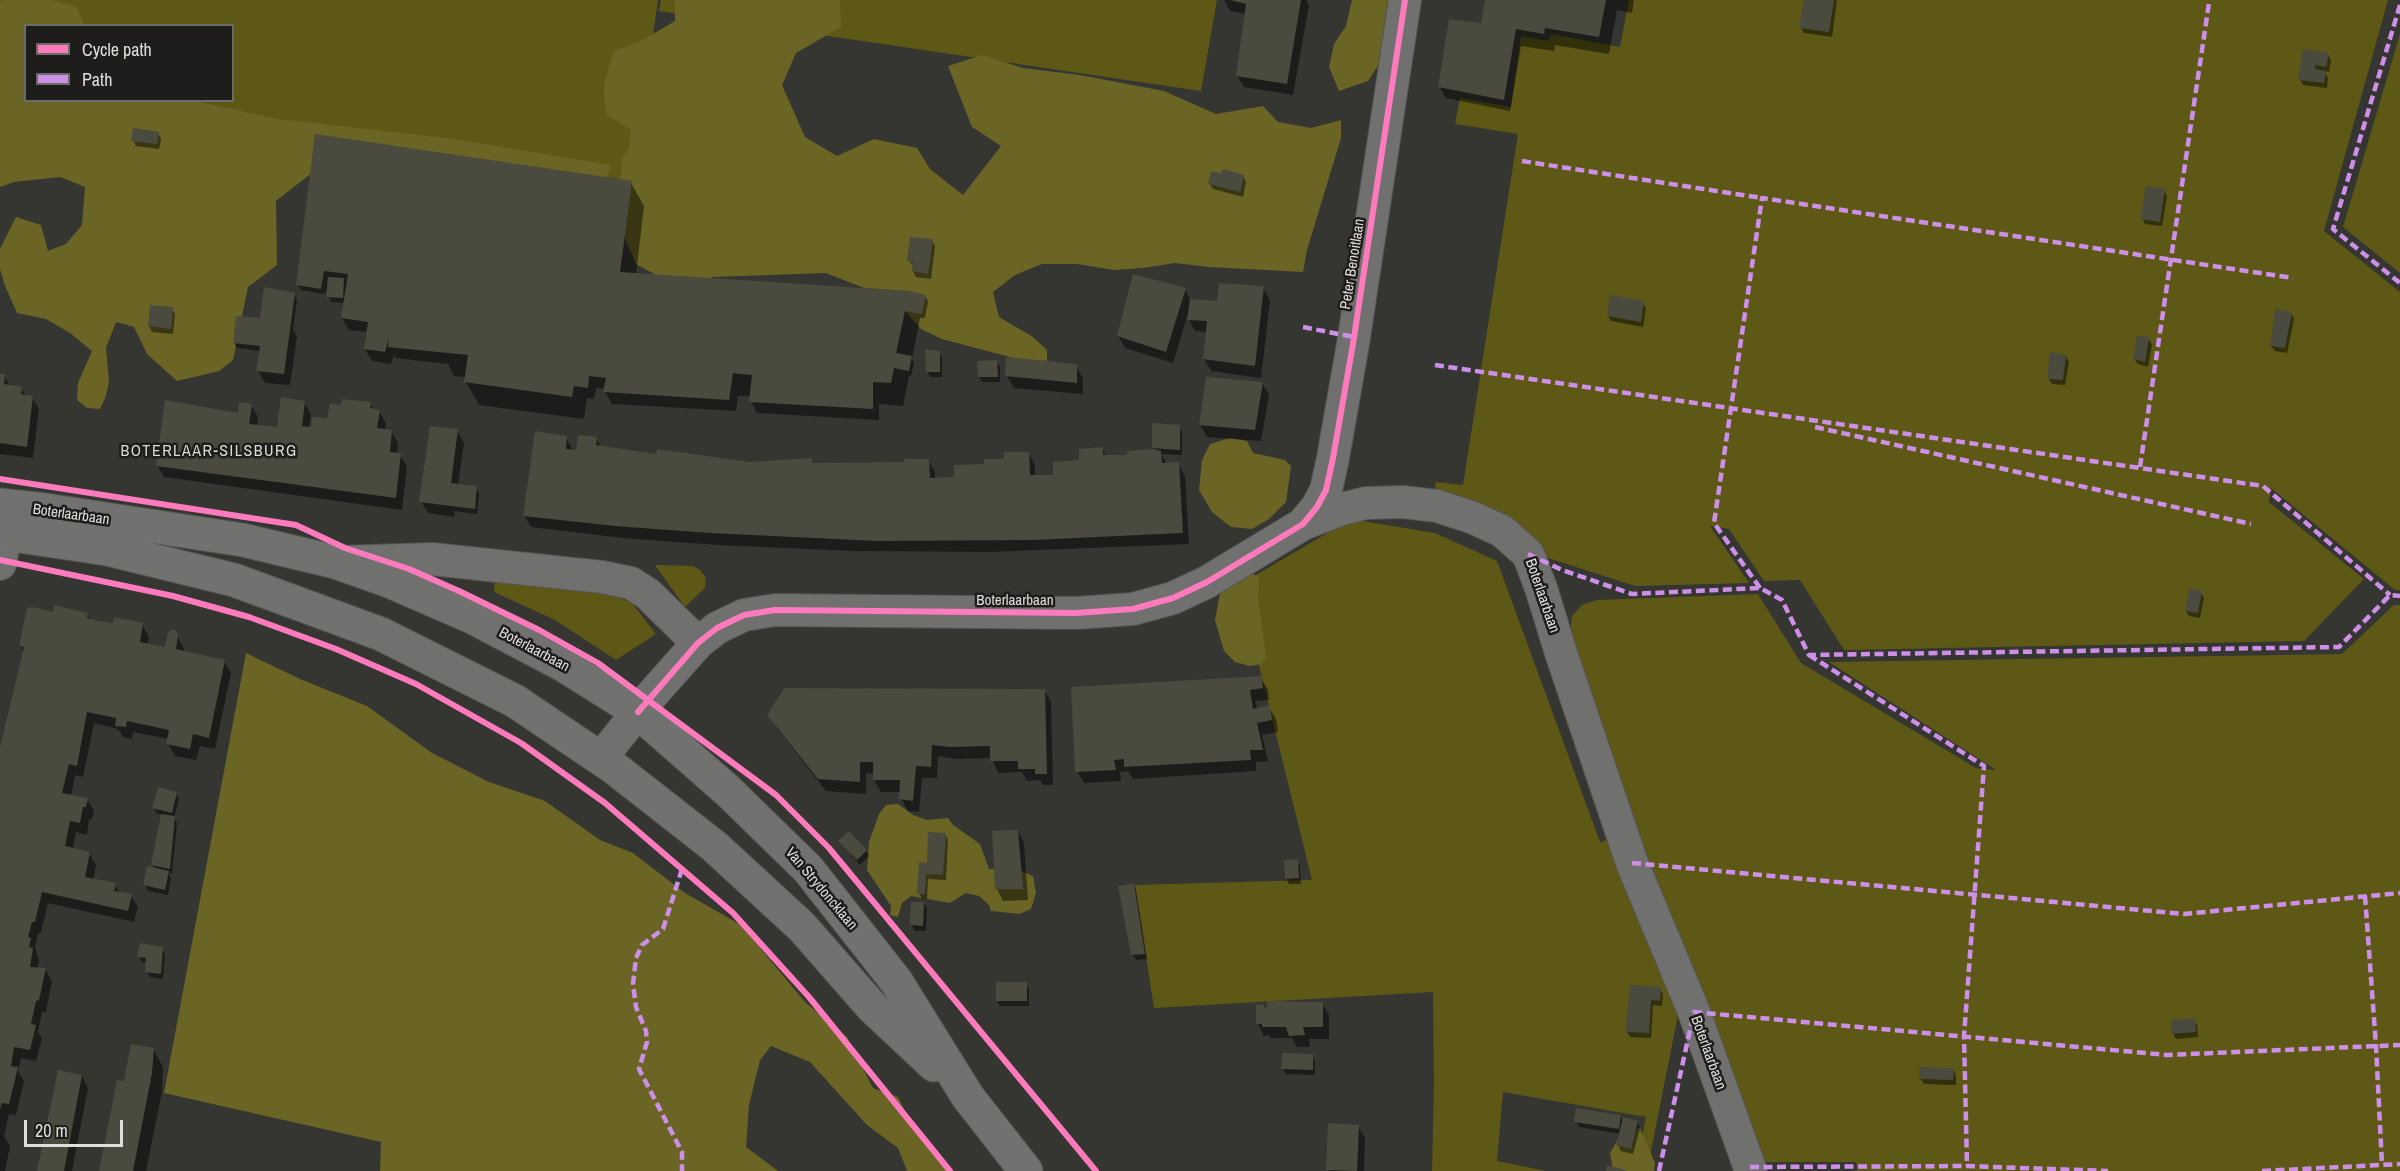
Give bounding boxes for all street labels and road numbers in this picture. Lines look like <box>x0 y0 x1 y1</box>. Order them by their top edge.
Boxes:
street label: Peter Benoitlaan <box>1337 217 1369 311</box>
street label: Boterlaarbaan <box>31 501 111 529</box>
street label: Boterlaarbaan <box>1521 557 1563 635</box>
street label: Boterlaarbaan <box>976 592 1054 610</box>
street label: Boterlaarbaan <box>496 624 572 676</box>
street label: Van Strydoncklaan <box>781 844 861 934</box>
street label: Boterlaarbaan <box>1686 1014 1730 1092</box>

